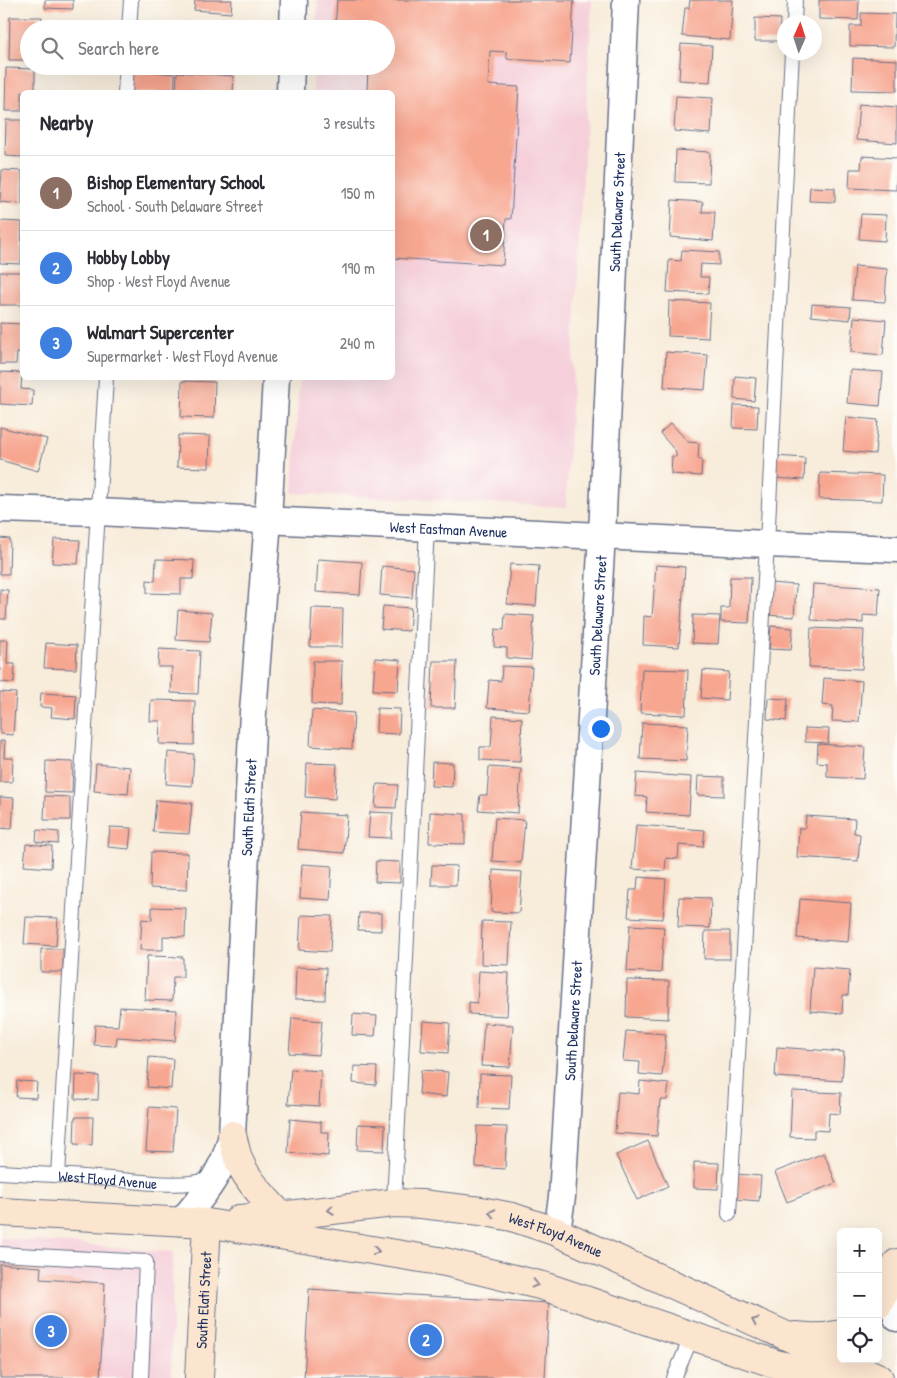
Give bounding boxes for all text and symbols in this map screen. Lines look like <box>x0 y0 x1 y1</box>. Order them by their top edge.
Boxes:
north arrow <box>777 15 822 60</box>
search box <box>20 20 395 75</box>
icon: search <box>38 34 66 62</box>
text: Search here <box>78 35 159 61</box>
text: Nearby <box>40 108 93 137</box>
text: 3 results <box>323 112 375 134</box>
street label: South Delaware Street <box>603 151 630 272</box>
text: Bishop Elementary School <box>87 169 265 195</box>
text: 1 <box>53 182 59 204</box>
text: 150 m <box>341 182 375 204</box>
text: School · South Delaware Street <box>87 195 263 217</box>
pin: 1 <box>470 216 502 254</box>
text: Hobby Lobby <box>87 244 170 270</box>
text: 2 <box>52 257 60 279</box>
text: 190 m <box>342 257 375 279</box>
text: Shop · West Floyd Avenue <box>87 270 230 292</box>
text: Walmart Supercenter <box>87 319 234 345</box>
text: 3 <box>52 332 60 354</box>
text: 240 m <box>340 332 375 354</box>
text: Supermarket · West Floyd Avenue <box>87 345 278 367</box>
street label: West Eastman Avenue <box>389 515 508 542</box>
street label: South Delaware Street <box>583 554 611 676</box>
your location <box>588 716 614 742</box>
street label: South Elati Street <box>235 757 261 857</box>
street label: South Delaware Street <box>559 959 587 1081</box>
street label: West Floyd Avenue <box>58 1165 158 1194</box>
one-way arrow <box>327 1204 335 1215</box>
street label: West Floyd Avenue <box>506 1206 606 1262</box>
one-way arrow <box>488 1209 497 1219</box>
map controls <box>837 1228 882 1363</box>
button: + <box>837 1228 882 1273</box>
one-way arrow <box>373 1245 381 1256</box>
street label: South Elati Street <box>190 1250 216 1349</box>
button: − <box>837 1273 882 1318</box>
one-way arrow <box>531 1278 539 1288</box>
pin: 3 <box>35 1312 67 1350</box>
one-way arrow <box>751 1317 760 1328</box>
button: locate <box>837 1318 882 1363</box>
pin: 2 <box>410 1321 442 1359</box>

